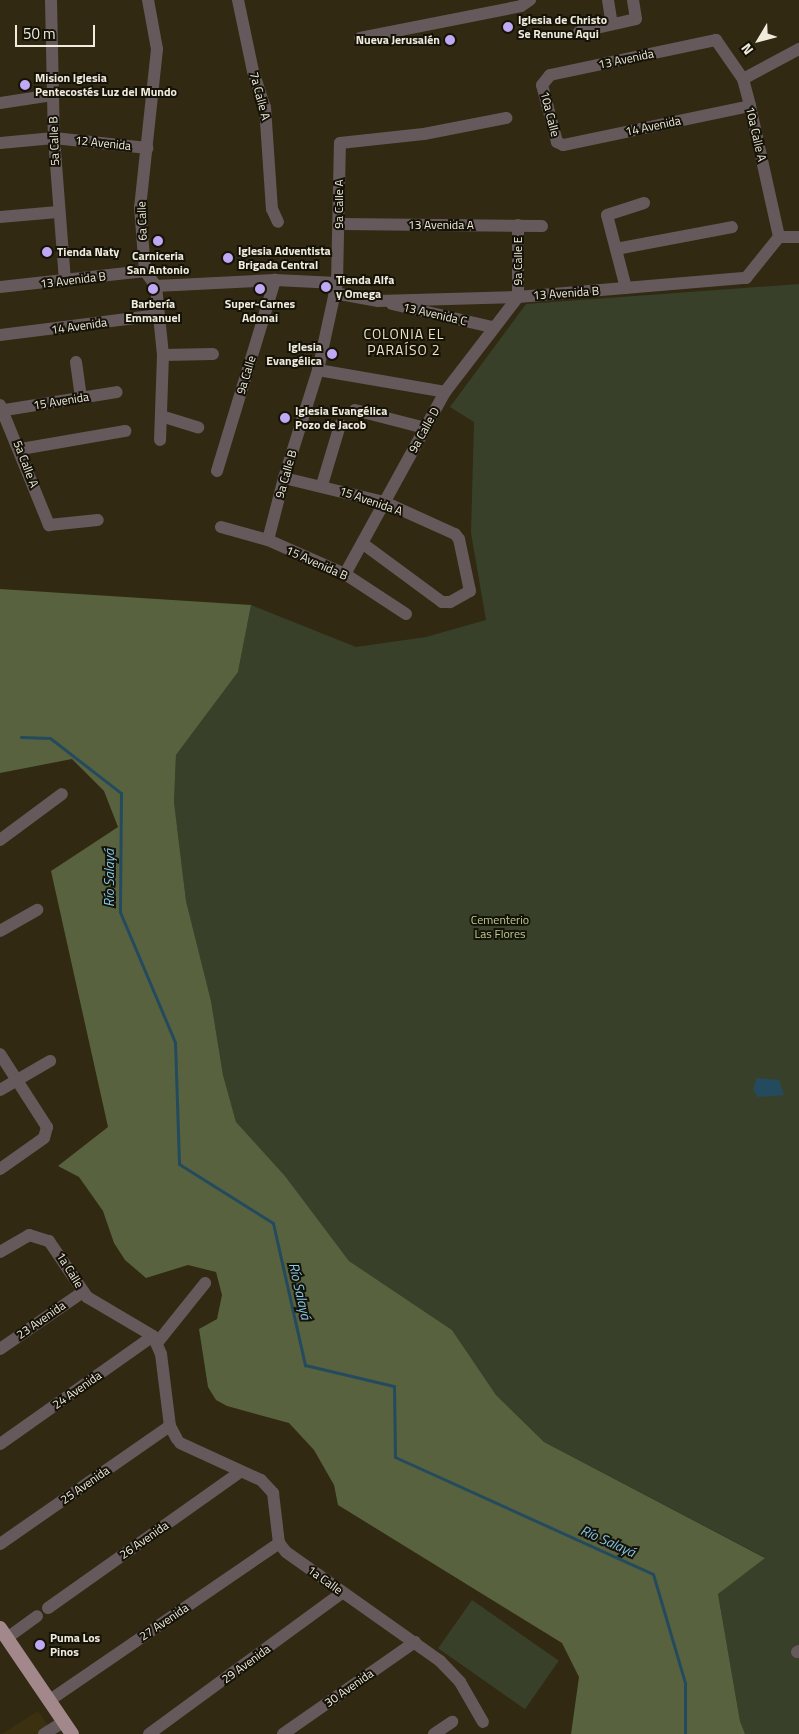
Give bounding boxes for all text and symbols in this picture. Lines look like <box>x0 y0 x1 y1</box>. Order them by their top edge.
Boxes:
place label: Iglesia de Christo Se Renune Aqui <box>518 13 607 41</box>
scale bar <box>18 15 98 47</box>
north arrow <box>734 15 784 65</box>
marker: Iglesia de Christo Se Renune Aqui <box>502 21 514 33</box>
text: 50 m <box>23 22 56 45</box>
place label: Nueva Jerusalén <box>356 33 440 47</box>
marker: Nueva Jerusalén <box>444 34 456 46</box>
text: N <box>735 39 758 60</box>
street label: 13 Avenida <box>597 46 655 72</box>
street label: 7a Calle A <box>247 70 273 122</box>
place label: Mision Iglesia Pentecostés Luz del Mundo <box>35 71 177 99</box>
marker: Mision Iglesia Pentecostés Luz del Mundo <box>19 79 31 91</box>
street label: 10a Calle <box>537 90 563 138</box>
street label: 10a Calle A <box>743 105 769 163</box>
street label: 14 Avenida <box>624 113 682 139</box>
street label: 5a Calle B <box>46 116 62 166</box>
street label: 12 Avenida <box>74 133 132 153</box>
street label: 9a Calle A <box>332 179 346 229</box>
street label: 6a Calle <box>134 201 150 241</box>
street label: 13 Avenida A <box>408 218 474 232</box>
marker: Carniceria San Antonio <box>152 235 164 247</box>
street label: 9a Calle E <box>511 237 525 285</box>
place label: Iglesia Adventista Brigada Central <box>238 244 331 272</box>
place label: Tienda Naty <box>57 245 119 259</box>
marker: Tienda Naty <box>41 246 53 258</box>
place label: Carniceria San Antonio <box>127 249 189 277</box>
marker: Iglesia Adventista Brigada Central <box>222 252 234 264</box>
street label: 13 Avenida B <box>39 269 107 291</box>
place label: Tienda Alfa y Omega <box>336 273 394 301</box>
marker: Tienda Alfa y Omega <box>320 281 332 293</box>
marker: Barbería Emmanuel <box>147 283 159 295</box>
marker: Super-Carnes Adonai <box>254 283 266 295</box>
street label: 13 Avenida B <box>532 284 600 302</box>
place label: Barbería Emmanuel <box>125 297 181 325</box>
place label: Super-Carnes Adonai <box>225 297 295 325</box>
street label: 13 Avenida C <box>402 300 468 328</box>
street label: 14 Avenida <box>50 315 108 337</box>
district label: COLONIA EL PARAÍSO 2 <box>362 326 446 358</box>
place label: Iglesia Evangélica <box>266 340 322 368</box>
marker: Iglesia Evangélica <box>326 348 338 360</box>
street label: 9a Calle <box>233 354 259 396</box>
street label: 15 Avenida <box>32 389 90 413</box>
place label: Iglesia Evangélica Pozo de Jacob <box>295 404 387 432</box>
street label: 9a Calle D <box>406 405 442 455</box>
marker: Iglesia Evangélica Pozo de Jacob <box>279 412 291 424</box>
street label: 5a Calle A <box>10 438 42 490</box>
street label: 9a Calle B <box>272 448 300 500</box>
street label: 15 Avenida A <box>337 483 405 519</box>
street label: 15 Avenida B <box>284 543 350 583</box>
water label: Río Salayá <box>101 849 117 907</box>
park label: Cementerio Las Flores <box>471 913 529 941</box>
street label: 1a Calle <box>53 1249 87 1291</box>
water label: Río Salayá <box>285 1261 315 1321</box>
street label: 23 Avenida <box>14 1298 68 1342</box>
street label: 24 Avenida <box>50 1368 104 1412</box>
street label: 25 Avenida <box>58 1463 112 1507</box>
street label: 26 Avenida <box>117 1518 171 1562</box>
water label: Río Salayá <box>578 1522 638 1560</box>
street label: 1a Calle <box>305 1563 345 1597</box>
street label: 27 Avenida <box>137 1600 191 1644</box>
place label: Puma Los Pinos <box>50 1631 100 1659</box>
marker: Puma Los Pinos <box>34 1639 46 1651</box>
street label: 29 Avenida <box>219 1642 273 1686</box>
street label: 30 Avenida <box>322 1666 376 1710</box>

